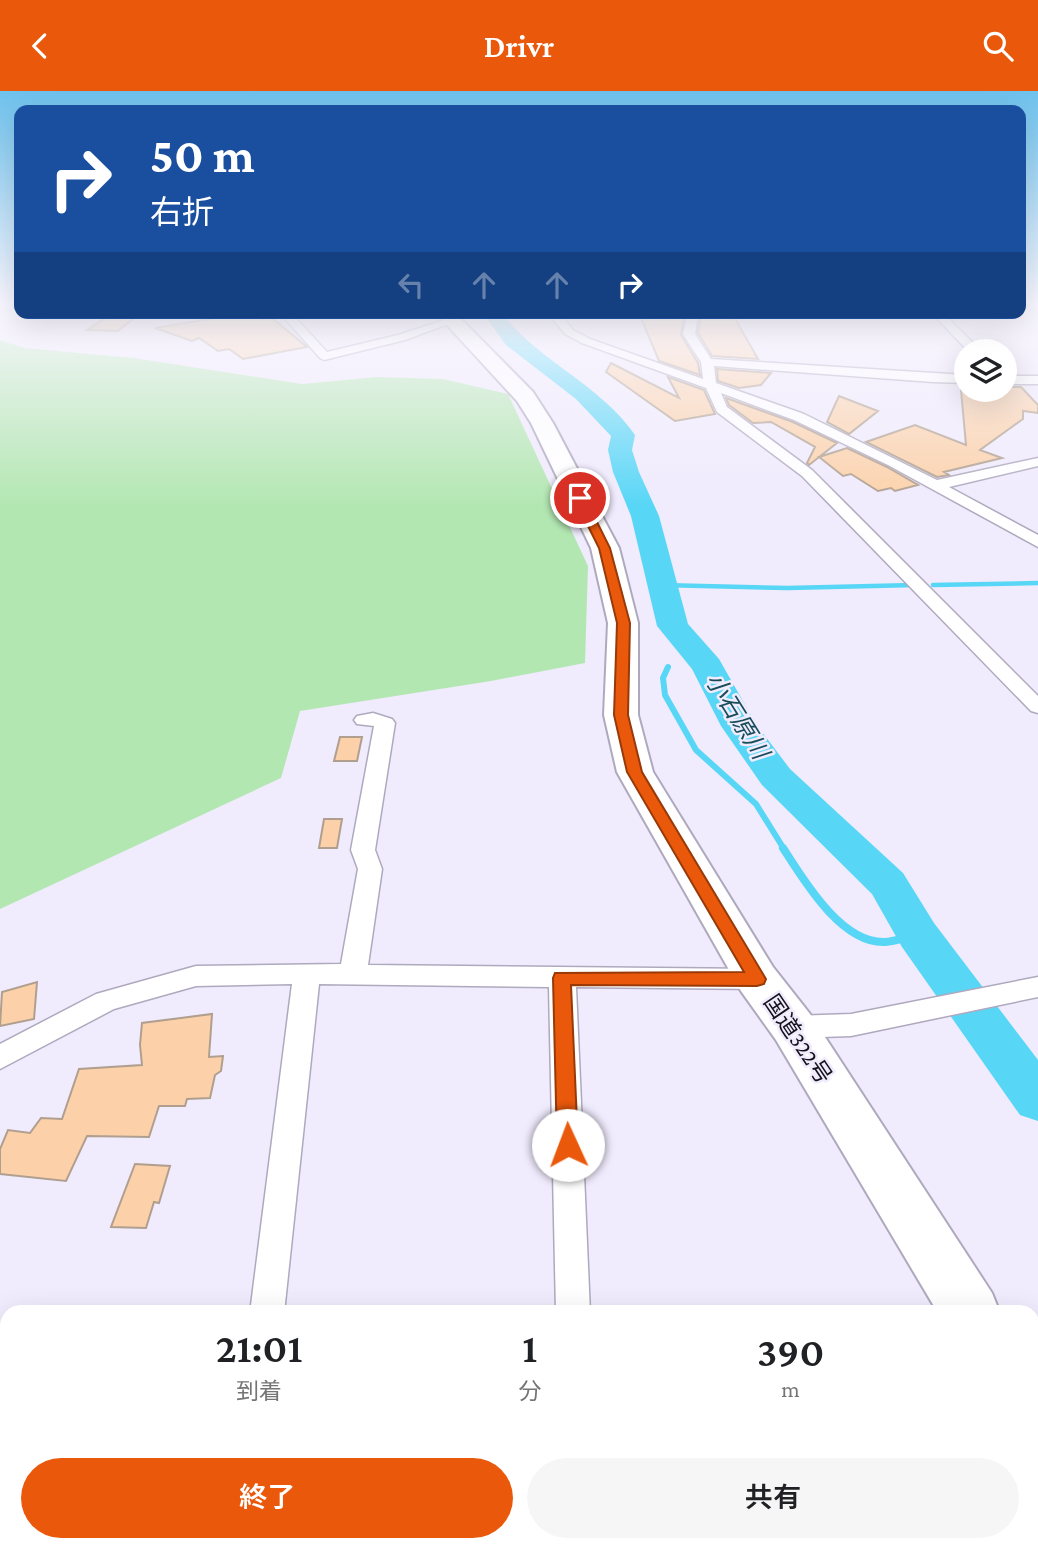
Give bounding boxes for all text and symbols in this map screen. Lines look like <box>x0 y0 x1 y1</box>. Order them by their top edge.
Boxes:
icon: back <box>21 27 59 65</box>
icon: search <box>979 27 1017 65</box>
text: Drivr <box>484 28 554 64</box>
text: 50 m <box>150 128 255 183</box>
icon: right <box>35 133 126 224</box>
text: 右折 <box>150 194 214 230</box>
icon: left <box>392 266 430 304</box>
icon: ahead <box>465 266 503 304</box>
icon: ahead <box>538 266 576 304</box>
icon: right <box>611 266 649 304</box>
map controls <box>954 339 1017 402</box>
button: layers <box>954 339 1017 402</box>
pin <box>550 468 610 528</box>
icon: arrive <box>561 479 599 517</box>
water label: 小石原川 <box>701 668 776 766</box>
street label: 国道322号 <box>759 990 837 1088</box>
position arrow <box>531 1108 605 1182</box>
text: 21:01 <box>216 1324 302 1371</box>
text: 1 <box>522 1324 537 1371</box>
text: 390 <box>757 1328 824 1375</box>
text: m <box>781 1376 800 1402</box>
text: 到着 <box>236 1378 282 1404</box>
text: 分 <box>518 1378 541 1404</box>
button: 終了 <box>21 1458 513 1538</box>
button: 共有 <box>527 1458 1019 1538</box>

